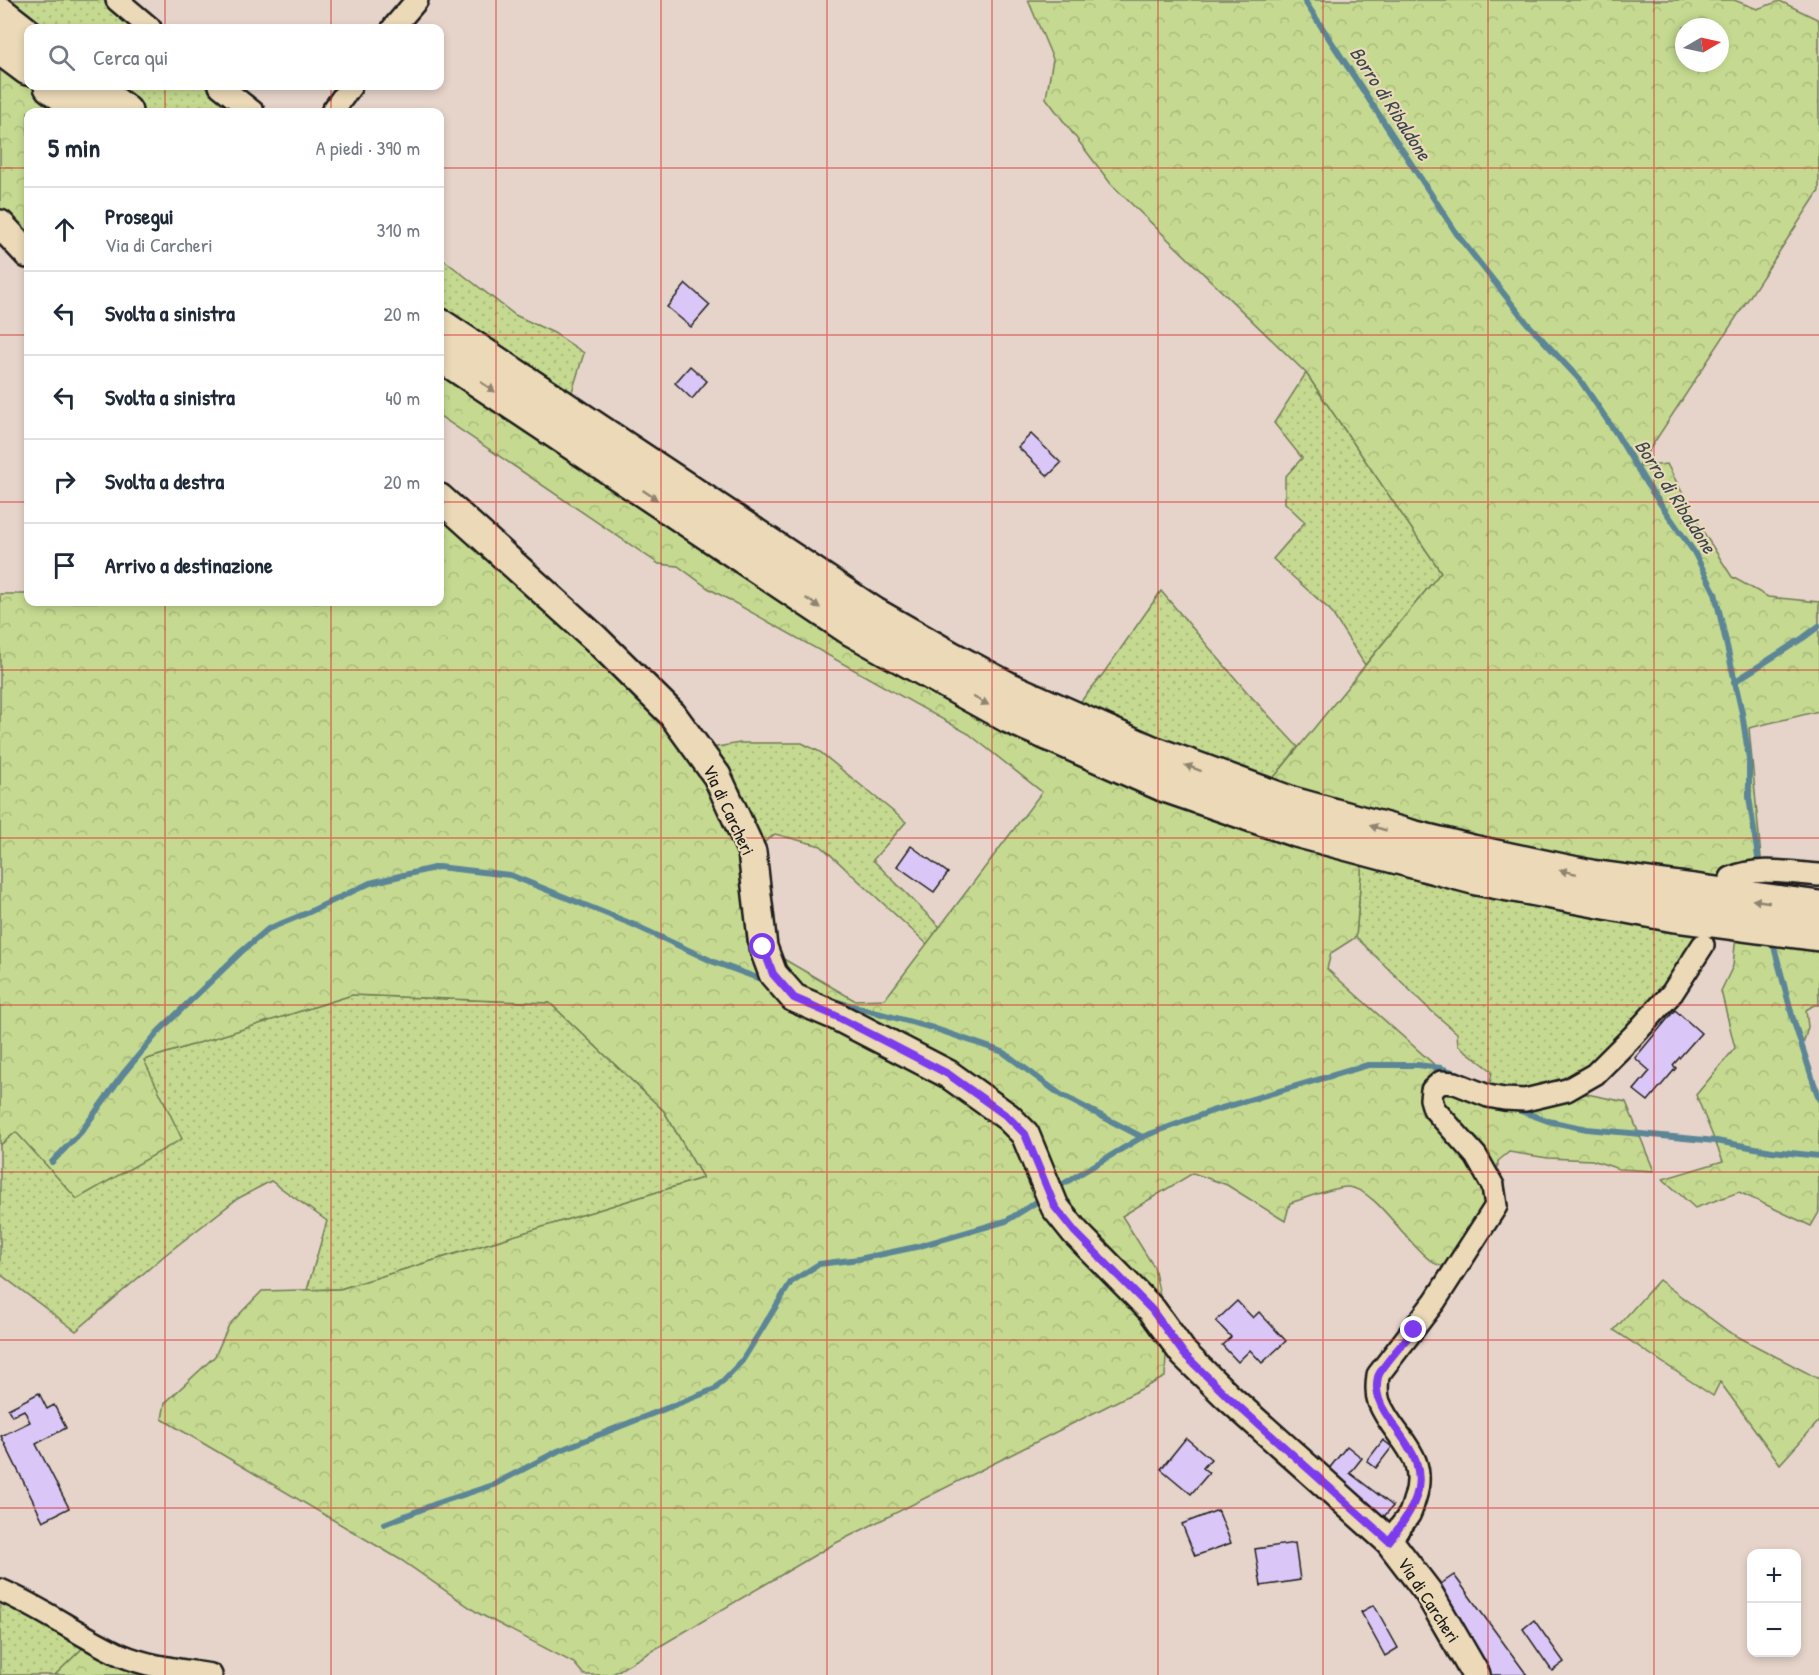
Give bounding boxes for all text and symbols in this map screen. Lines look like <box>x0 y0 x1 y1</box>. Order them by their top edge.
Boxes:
north arrow <box>1675 18 1729 72</box>
search box <box>24 24 444 90</box>
icon: search <box>45 41 78 74</box>
water label: Borro di Ribaldone <box>1344 41 1439 166</box>
text: Cerca qui <box>93 42 168 72</box>
text: 5 min <box>48 130 100 165</box>
text: A piedi · 390 m <box>316 134 420 161</box>
text: Prosegui <box>105 201 174 231</box>
icon: ahead <box>48 213 81 246</box>
text: 310 m <box>377 216 420 243</box>
text: Via di Carcheri <box>105 231 213 258</box>
icon: left <box>48 297 81 330</box>
text: Svolta a sinistra <box>105 298 235 328</box>
text: 20 m <box>383 300 420 327</box>
icon: left <box>48 381 81 414</box>
one-way arrow <box>480 381 496 392</box>
text: Svolta a sinistra <box>105 382 235 412</box>
text: 40 m <box>385 384 420 411</box>
water label: Borro di Ribaldone <box>1629 434 1724 559</box>
icon: right <box>48 465 81 498</box>
text: Svolta a destra <box>105 466 224 496</box>
text: 20 m <box>383 468 420 495</box>
one-way arrow <box>642 489 658 500</box>
icon: arrive <box>48 549 81 582</box>
text: Arrivo a destinazione <box>105 550 273 580</box>
one-way arrow <box>804 597 820 609</box>
one-way arrow <box>973 696 990 706</box>
street label: Via di Carcheri <box>697 761 761 859</box>
one-way arrow <box>1184 763 1202 773</box>
one-way arrow <box>1369 823 1387 832</box>
one-way arrow <box>1558 867 1577 876</box>
one-way arrow <box>1751 896 1770 905</box>
route start <box>749 933 775 959</box>
route end <box>1400 1316 1426 1342</box>
map controls <box>1747 1549 1801 1657</box>
button: + <box>1747 1549 1801 1603</box>
street label: Via di Carcheri <box>1392 1552 1466 1648</box>
button: − <box>1747 1603 1801 1657</box>

